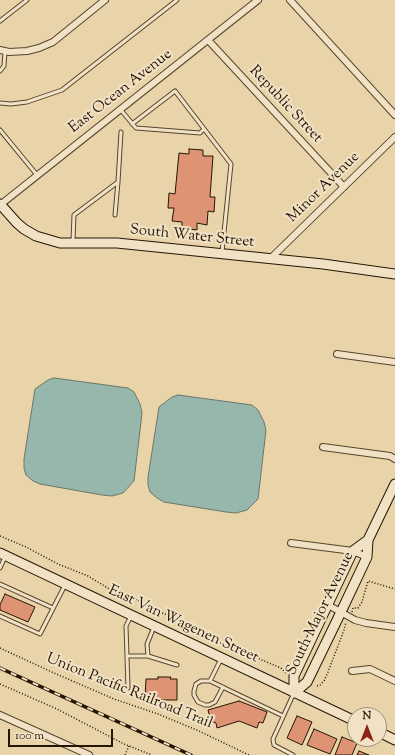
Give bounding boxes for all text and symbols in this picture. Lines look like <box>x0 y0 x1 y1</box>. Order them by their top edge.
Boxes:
street label: East Ocean Avenue <box>66 46 176 138</box>
street label: Republic Street <box>245 63 325 147</box>
street label: Minor Avenue <box>284 149 364 227</box>
street label: South Water Street <box>129 222 255 252</box>
street label: South Major Avenue <box>283 549 359 679</box>
street label: East Van Wagenen Street <box>105 582 261 668</box>
street label: Union Pacific Railroad Trail <box>43 650 215 734</box>
north arrow <box>347 707 387 747</box>
text: N <box>363 708 371 724</box>
scale bar <box>10 721 115 747</box>
text: 100 m <box>15 727 44 745</box>

